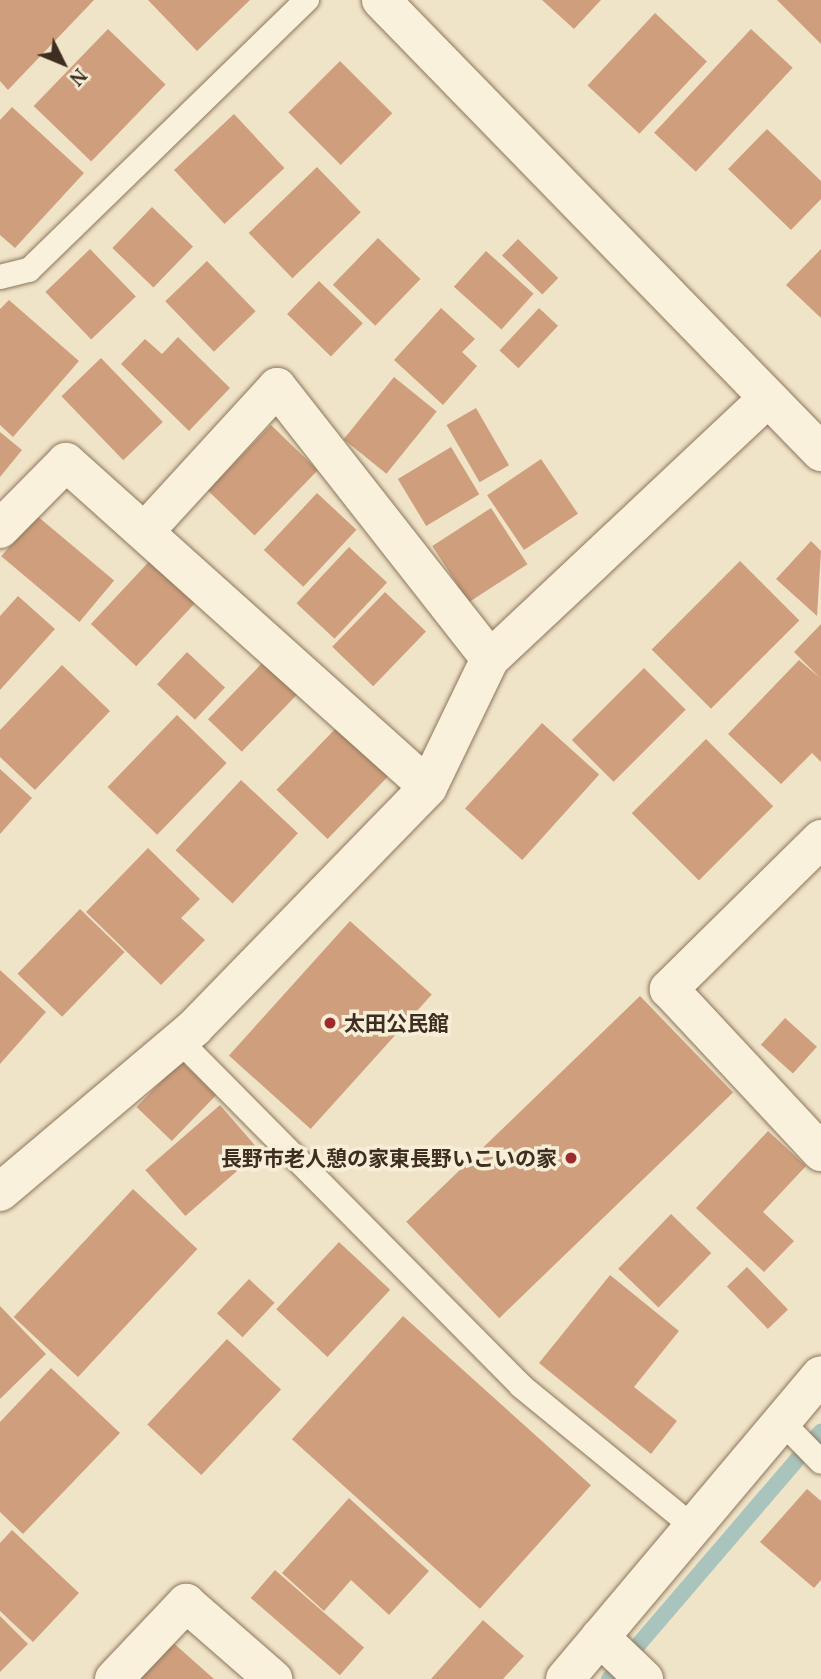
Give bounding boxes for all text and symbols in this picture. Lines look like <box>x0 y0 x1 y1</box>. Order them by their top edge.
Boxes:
north arrow <box>28 28 98 98</box>
text: N <box>64 63 93 92</box>
place label: 太田公民館 <box>344 1010 449 1036</box>
marker: 太田公民館 <box>322 1015 338 1031</box>
place label: 長野市老人憩の家東長野いこいの家 <box>221 1145 557 1171</box>
marker: 長野市老人憩の家東長野いこいの家 <box>563 1150 579 1166</box>

